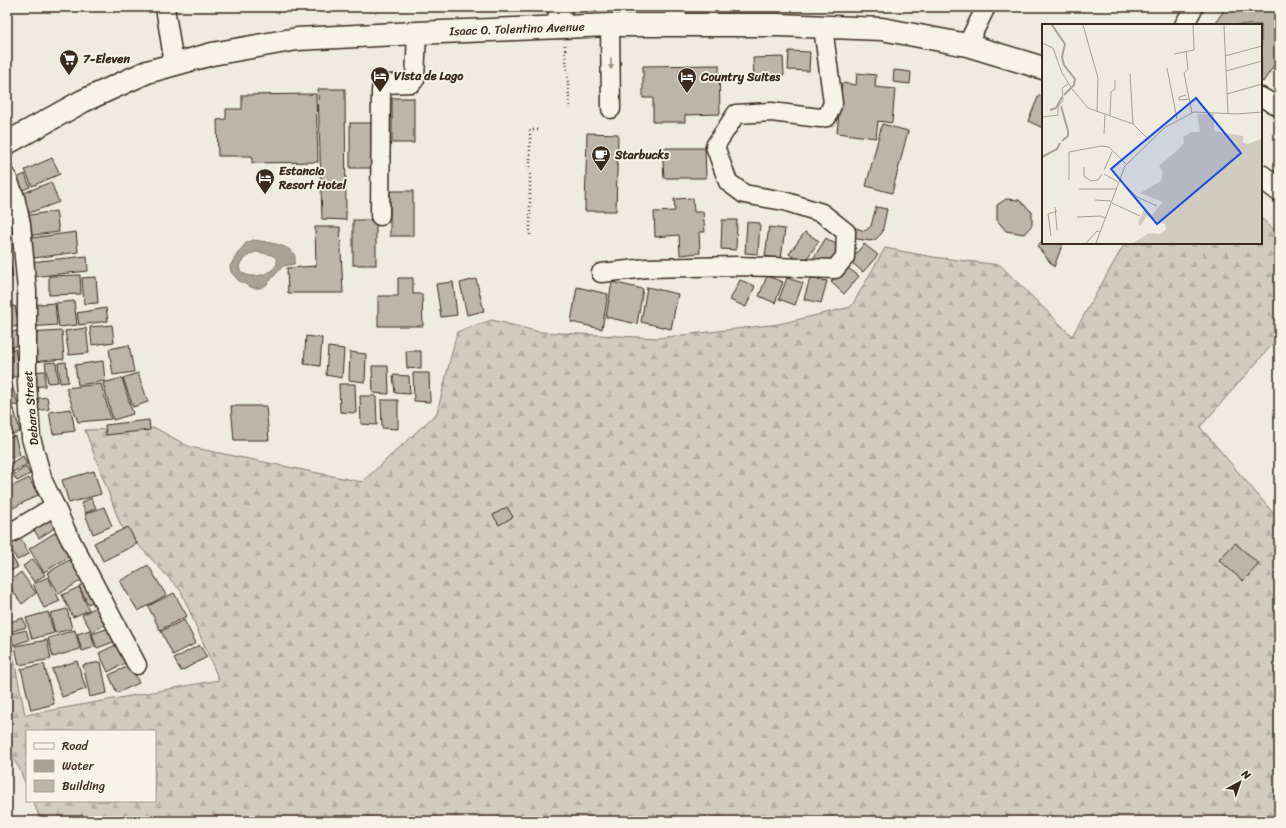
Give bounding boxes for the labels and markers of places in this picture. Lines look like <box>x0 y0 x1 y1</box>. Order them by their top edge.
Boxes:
supermarket icon: 7-Eleven <box>58 48 80 76</box>
place label: 7-Eleven <box>83 48 130 70</box>
hotel icon: Vista de Lago <box>369 65 391 93</box>
place label: Vista de Lago <box>394 65 464 87</box>
hotel icon: Country Suites <box>676 66 698 94</box>
place label: Country Suites <box>700 66 781 88</box>
cafe icon: Starbucks <box>590 144 612 172</box>
place label: Starbucks <box>614 144 670 166</box>
place label: Estancia Resort Hotel <box>278 160 347 196</box>
hotel icon: Estancia Resort Hotel <box>254 167 276 195</box>

